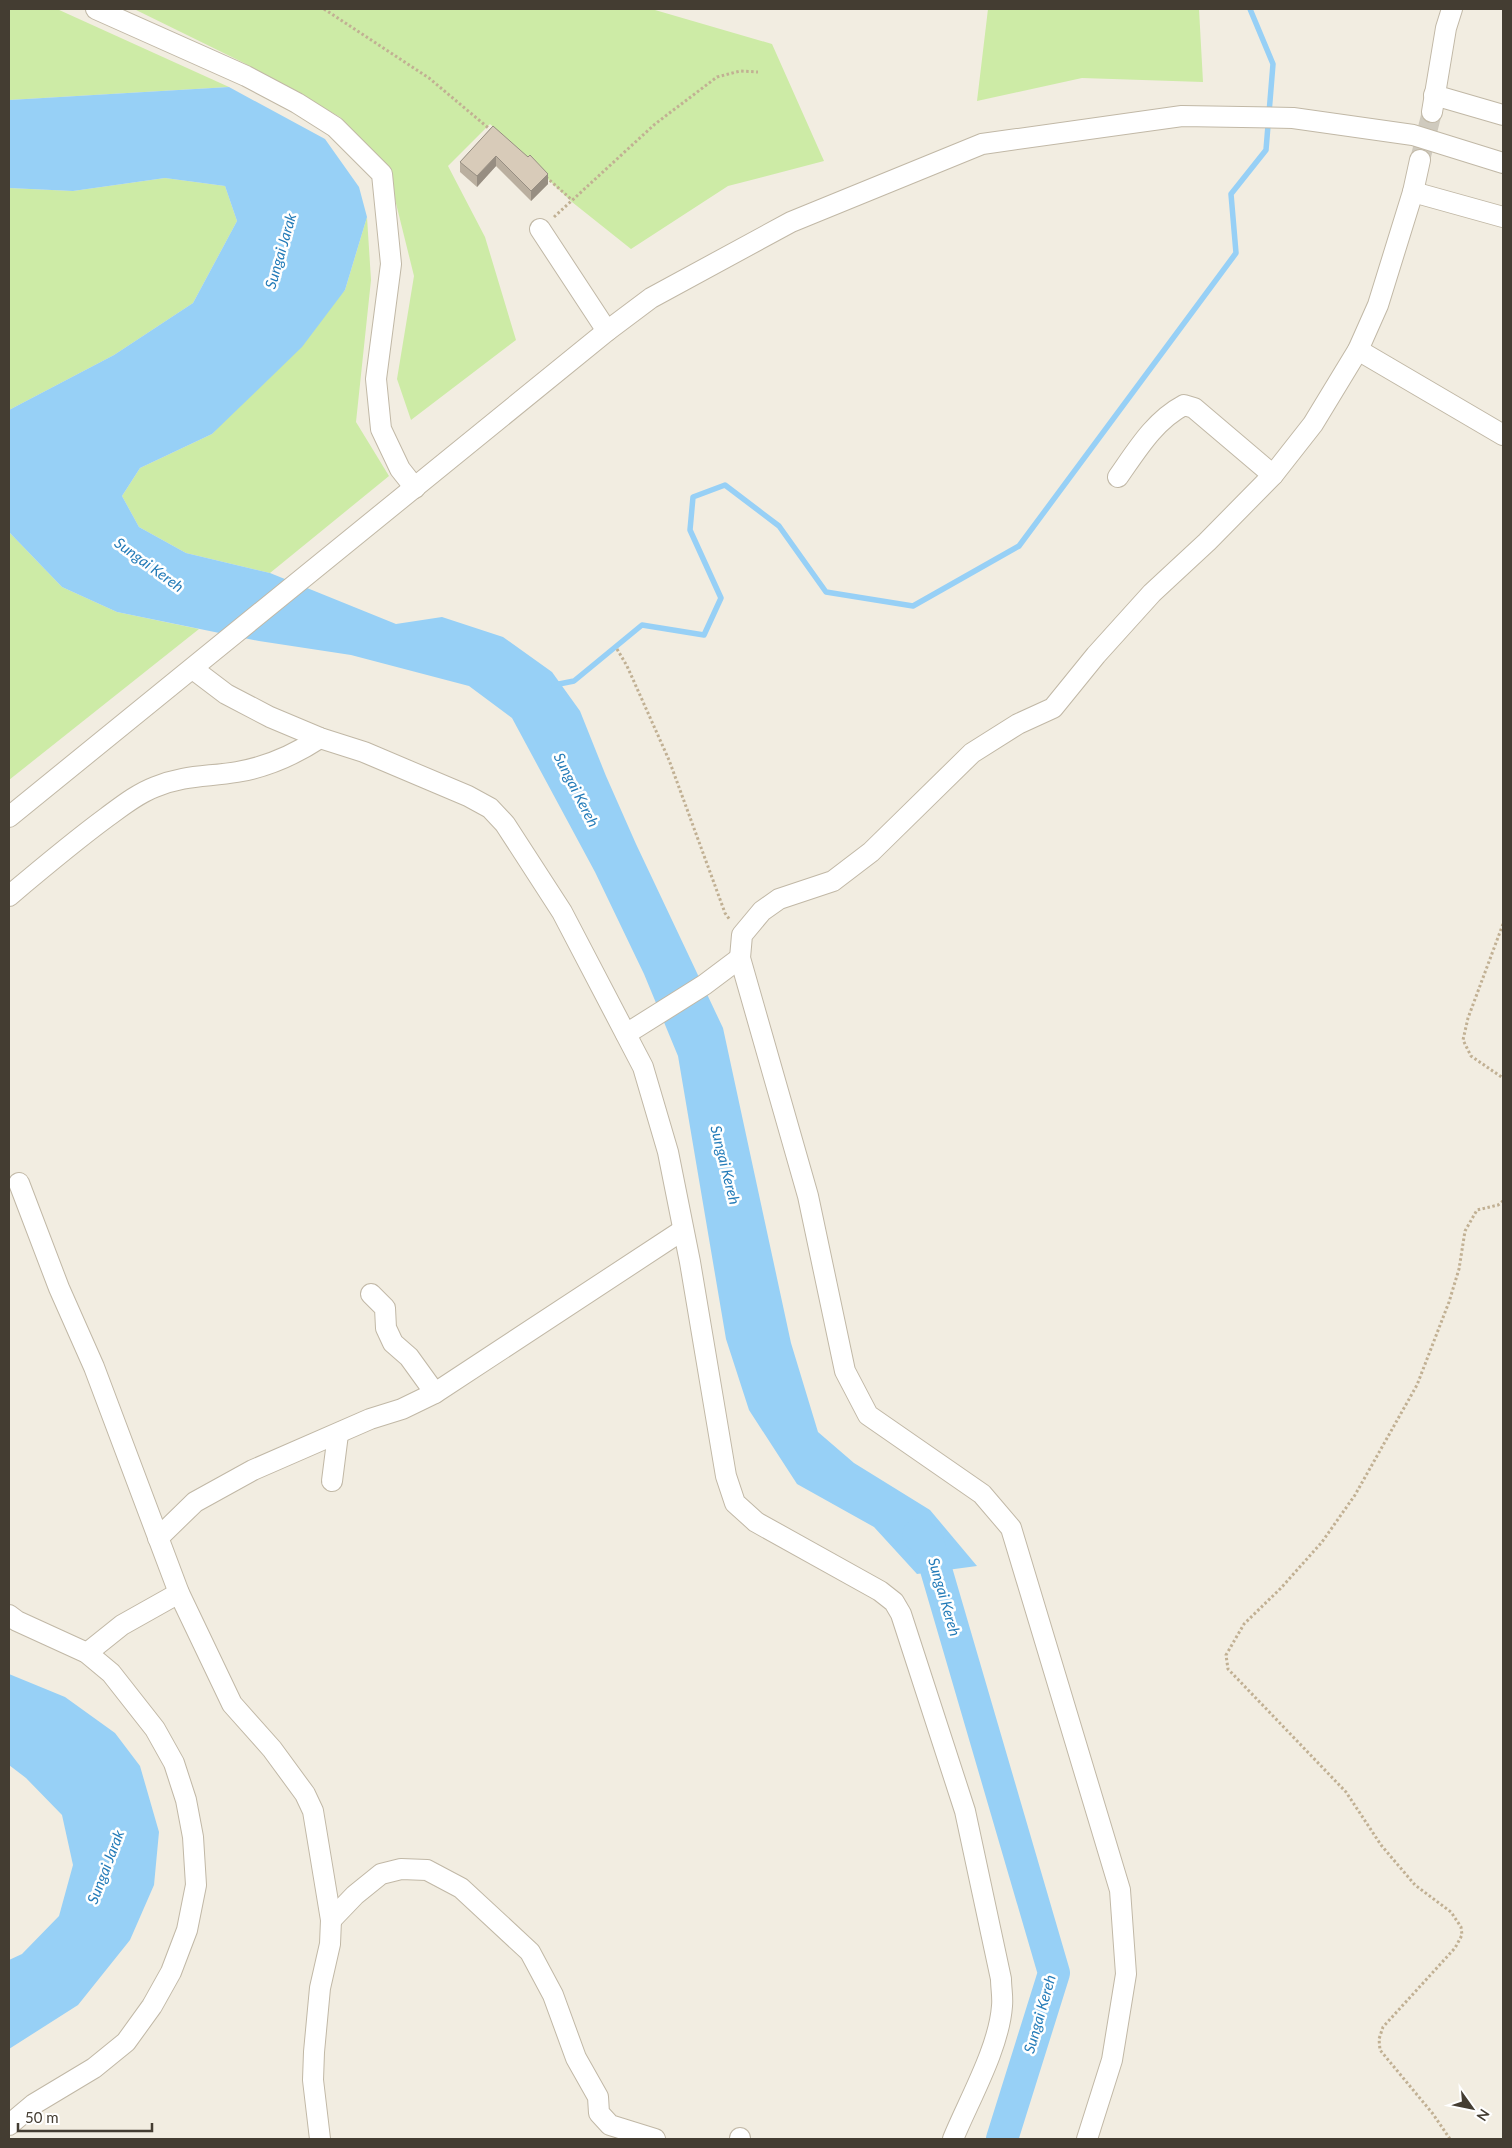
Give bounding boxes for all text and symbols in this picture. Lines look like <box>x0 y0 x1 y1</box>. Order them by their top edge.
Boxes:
water label: Sungai Jarak <box>261 210 300 290</box>
water label: Sungai Kereh <box>112 533 188 595</box>
water label: Sungai Kereh <box>551 749 603 830</box>
water label: Sungai Kereh <box>707 1123 744 1206</box>
water label: Sungai Kereh <box>925 1555 965 1638</box>
water label: Sungai Jarak <box>83 1826 128 1906</box>
water label: Sungai Kereh <box>1019 1972 1059 2055</box>
north arrow <box>1447 2083 1497 2133</box>
scale bar <box>18 2100 151 2132</box>
text: N <box>1473 2106 1493 2125</box>
text: 50 m <box>25 2108 59 2126</box>

